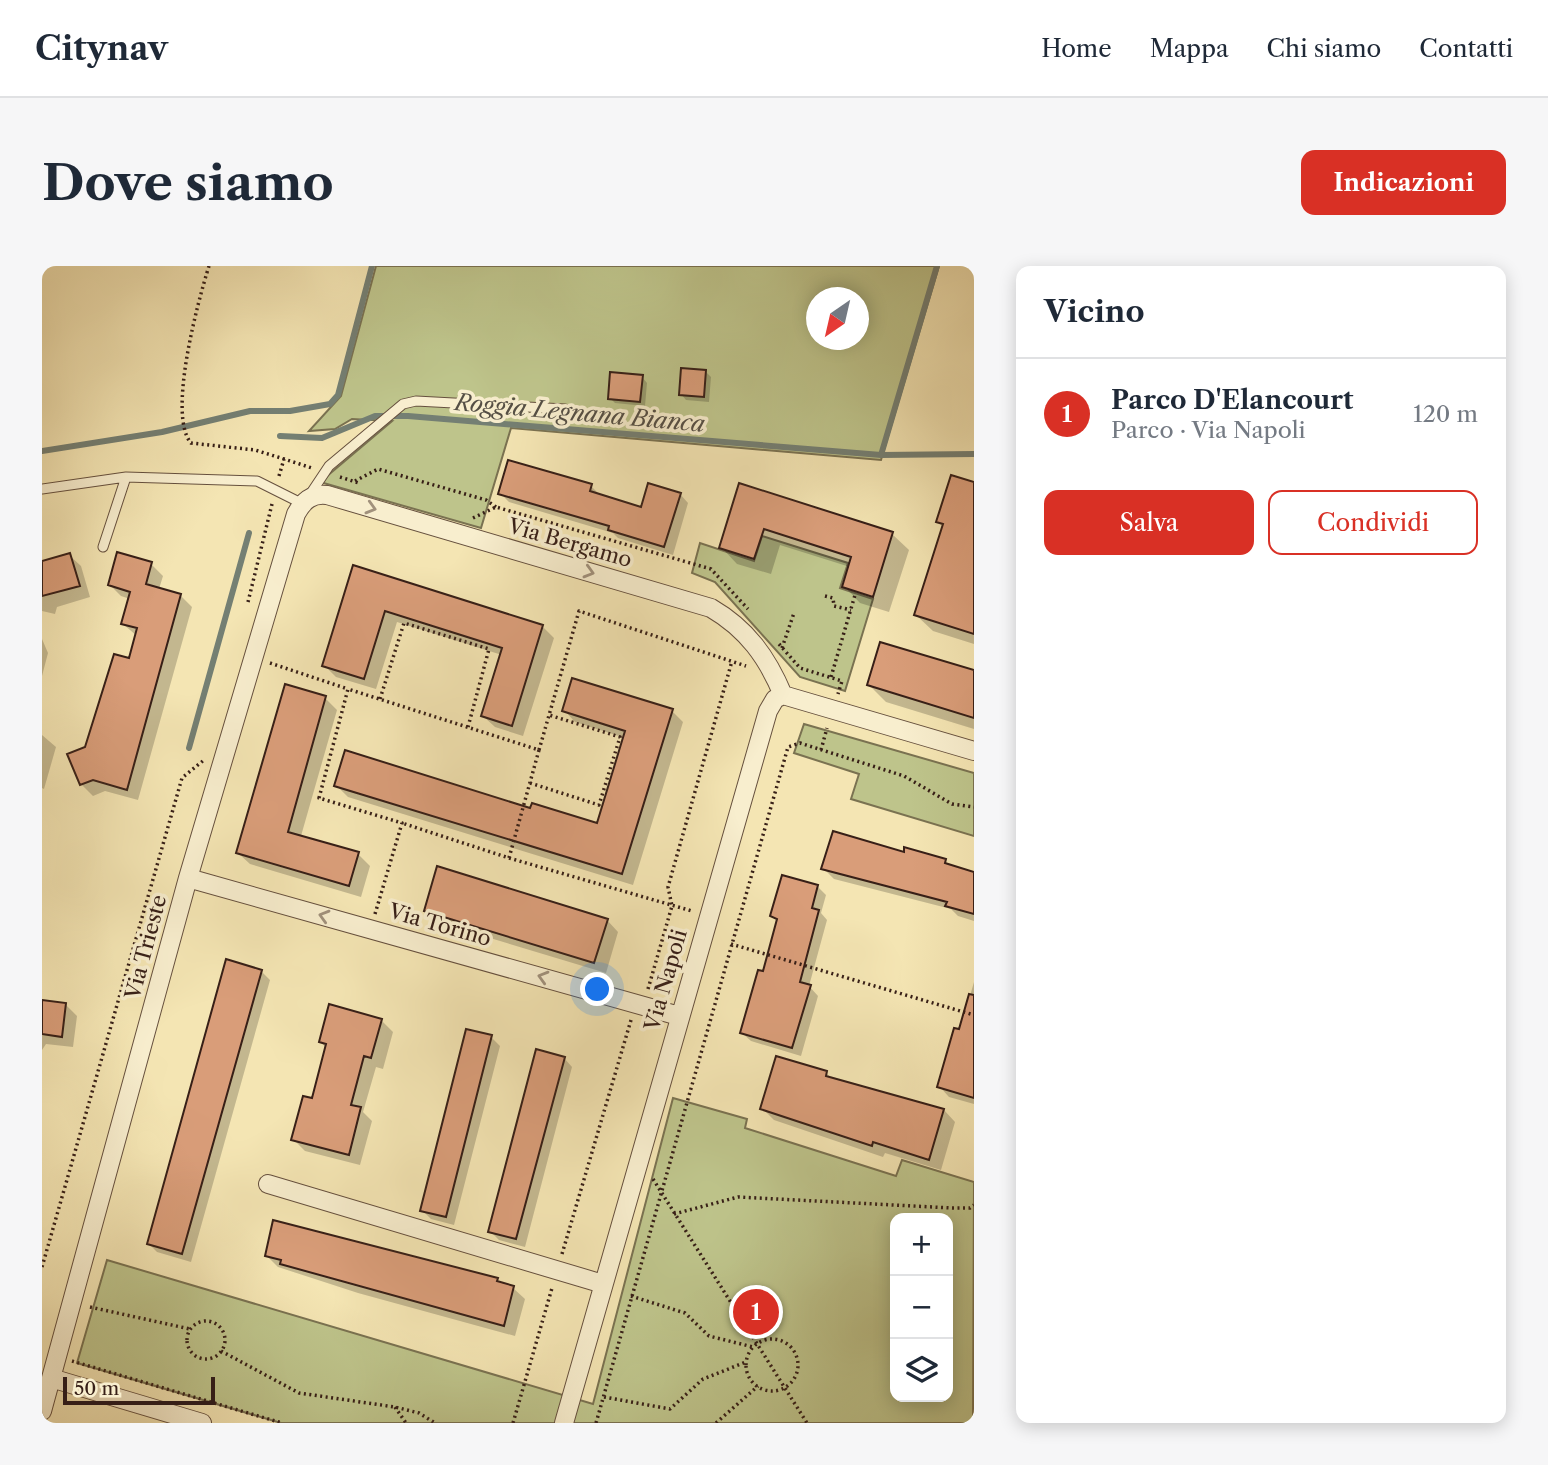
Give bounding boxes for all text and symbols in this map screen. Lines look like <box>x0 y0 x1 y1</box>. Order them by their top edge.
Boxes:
text: Citynav <box>35 28 168 69</box>
text: Home <box>1041 34 1112 63</box>
text: Mappa <box>1150 34 1229 63</box>
text: Chi siamo <box>1267 34 1381 63</box>
text: Contatti <box>1419 34 1513 63</box>
button: Indicazioni <box>1301 150 1506 215</box>
text: Dove siamo <box>42 152 334 213</box>
north arrow <box>806 287 869 350</box>
text: Vicino <box>1044 293 1144 330</box>
text: Parco D'Elancourt <box>1111 384 1353 416</box>
water label: Roggia Legnana Bianca <box>452 388 706 438</box>
text: 1 <box>1062 400 1072 428</box>
text: 120 m <box>1413 400 1478 428</box>
text: Parco · Via Napoli <box>1111 416 1306 444</box>
button: Salva <box>1044 490 1254 555</box>
button: Condividi <box>1268 490 1478 555</box>
one-way arrow <box>365 499 377 514</box>
street label: Via Bergamo <box>504 513 635 572</box>
one-way arrow <box>583 564 595 579</box>
street label: Via Trieste <box>119 892 171 1003</box>
street label: Via Torino <box>385 898 494 951</box>
one-way arrow <box>318 909 330 924</box>
street label: Via Napoli <box>639 926 692 1034</box>
one-way arrow <box>537 971 549 986</box>
your location <box>580 972 614 1006</box>
map controls <box>890 1213 953 1402</box>
button: + <box>890 1213 953 1276</box>
button: − <box>890 1276 953 1339</box>
pin: 1 <box>733 1286 779 1338</box>
button: layers <box>890 1339 953 1402</box>
scale bar <box>63 1374 215 1406</box>
text: 50 m <box>74 1377 119 1400</box>

